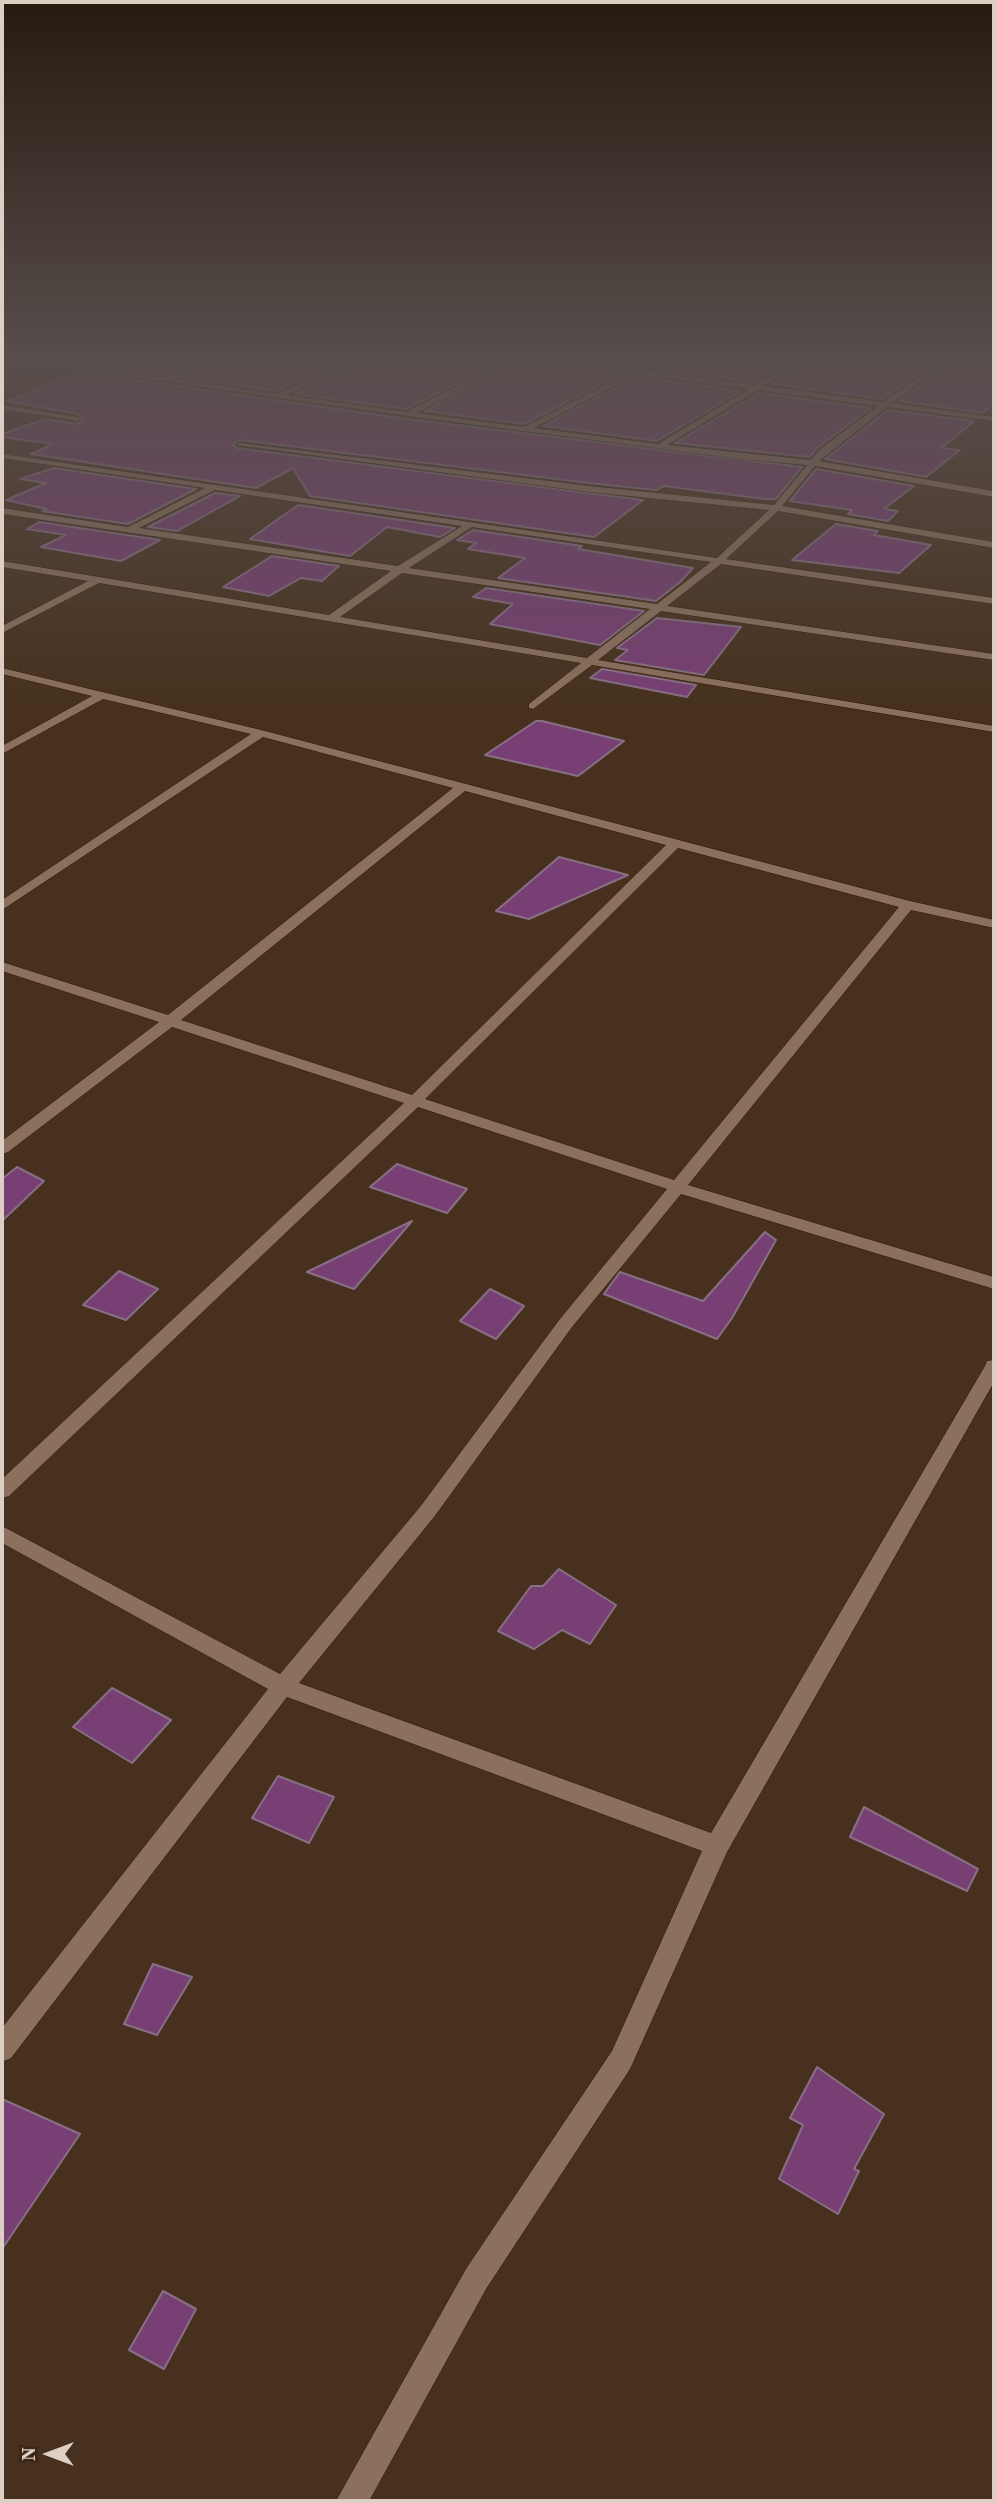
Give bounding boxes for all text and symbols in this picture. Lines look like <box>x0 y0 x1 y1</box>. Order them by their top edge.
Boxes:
north arrow <box>14 2419 84 2489</box>
text: N <box>15 2447 41 2461</box>

